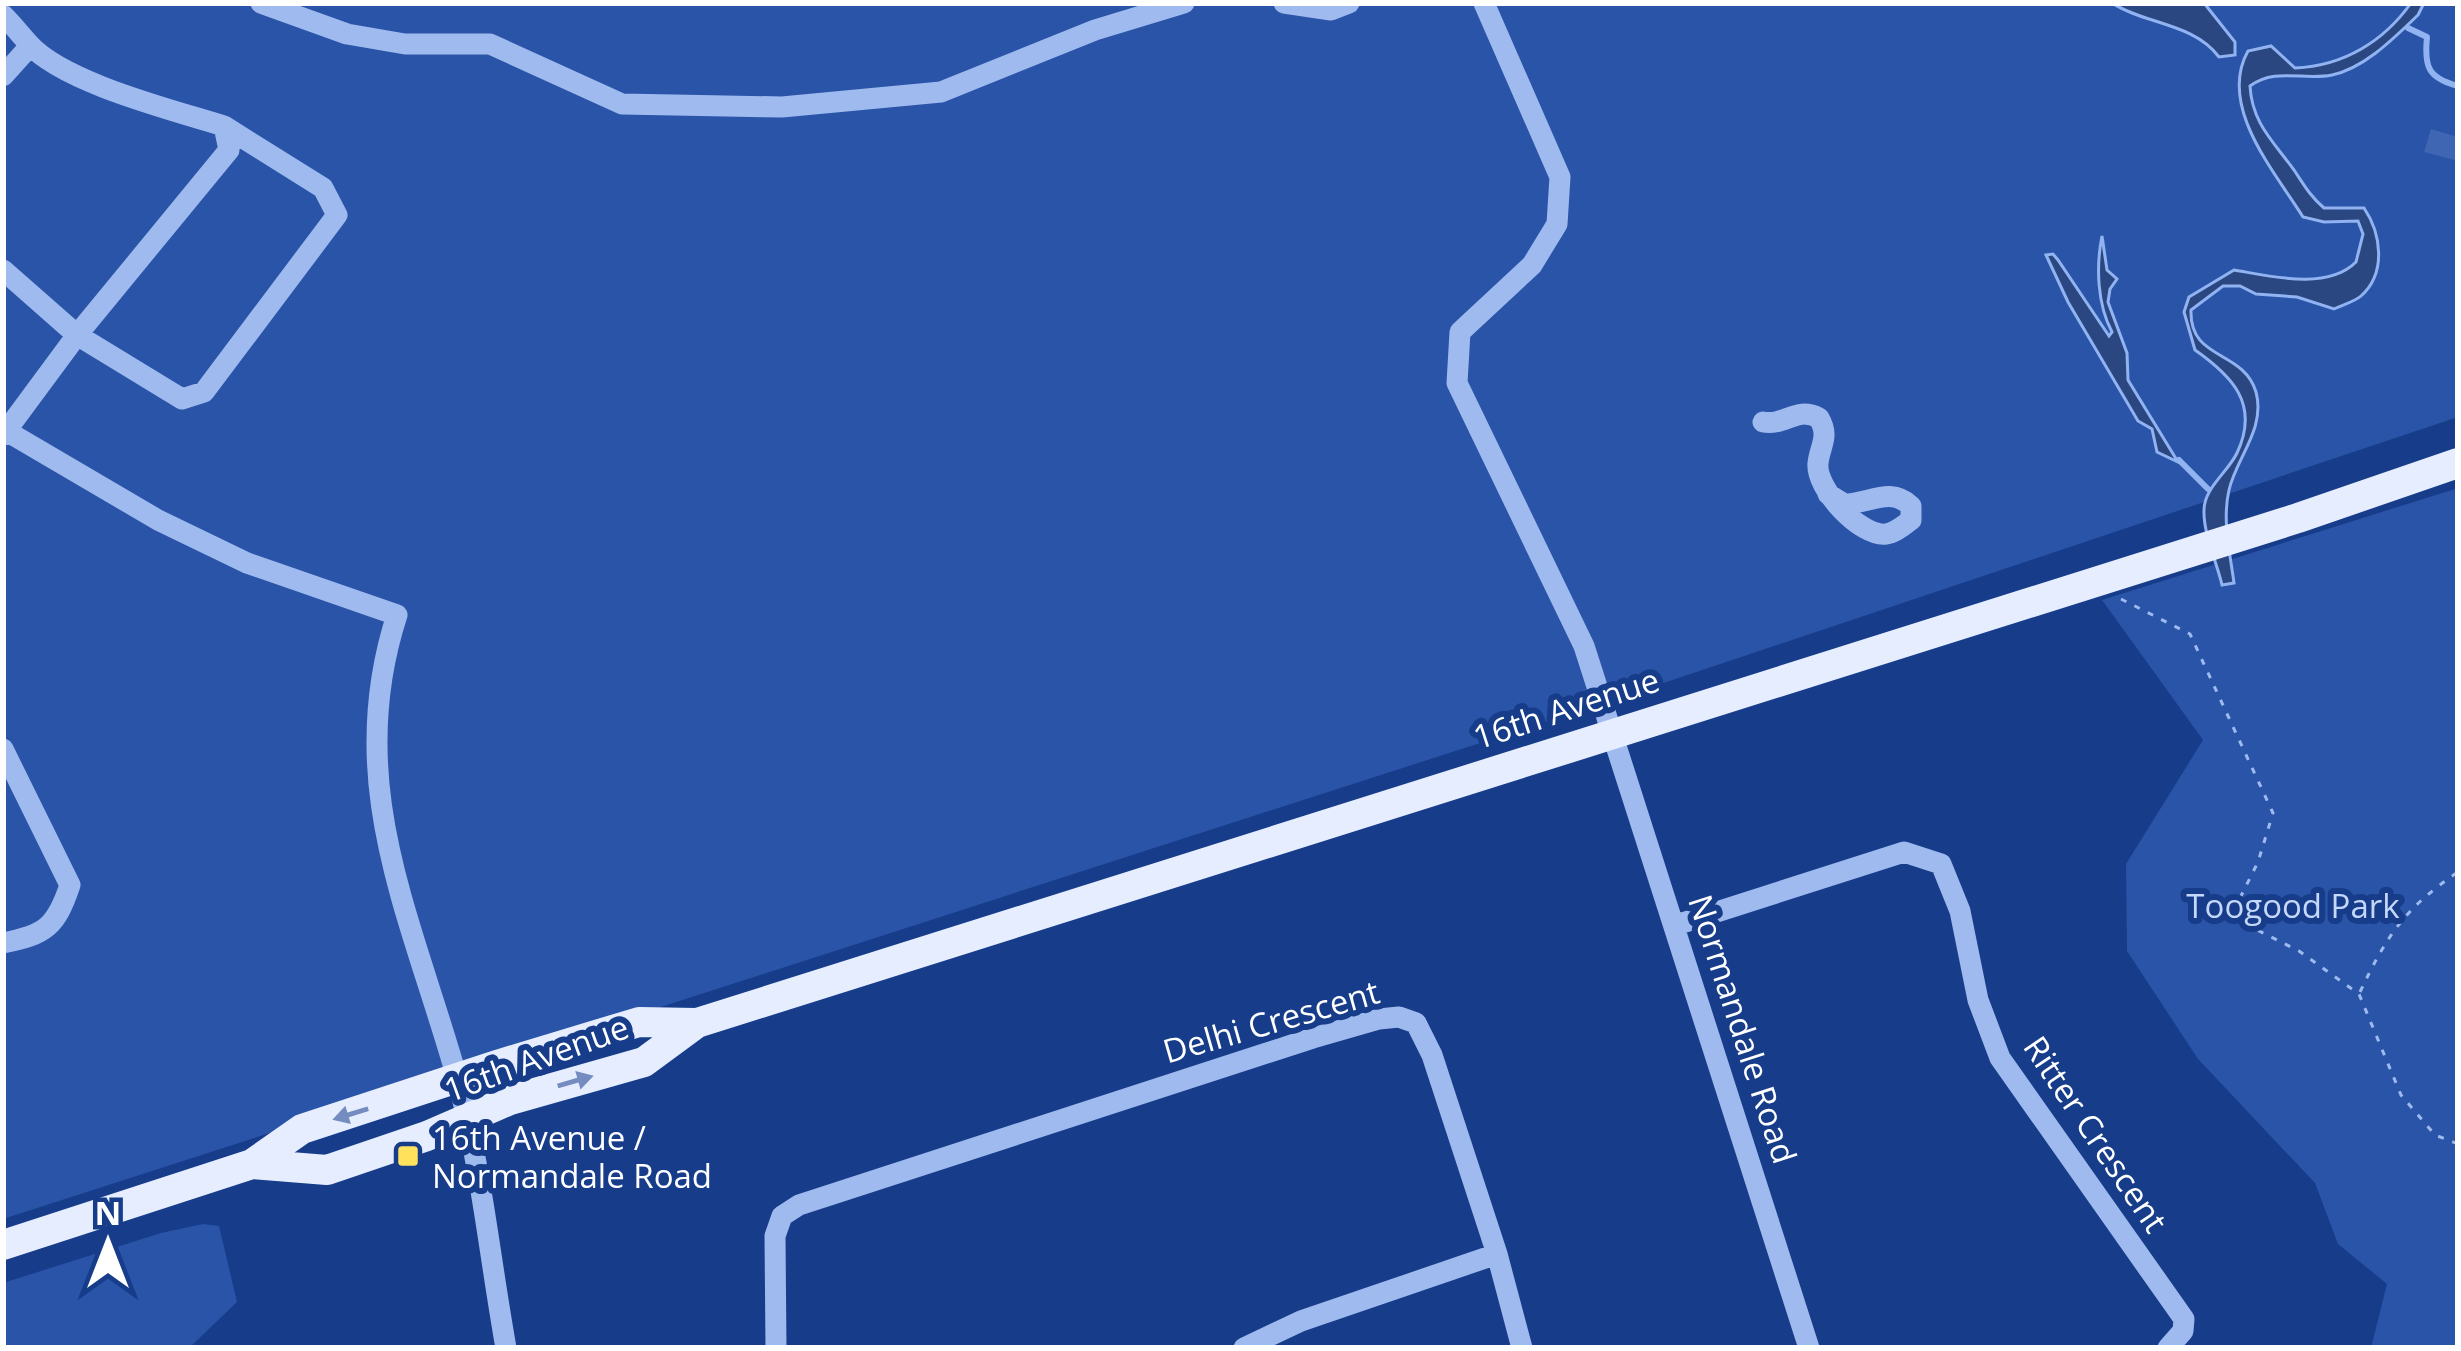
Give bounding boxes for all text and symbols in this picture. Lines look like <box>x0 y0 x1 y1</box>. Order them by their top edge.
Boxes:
street label: 16th Avenue <box>1467 657 1665 759</box>
park label: Toogood Park <box>2186 883 2400 928</box>
street label: Normandale Road <box>1678 889 1808 1169</box>
street label: Delhi Crescent <box>1158 969 1384 1073</box>
street label: 16th Avenue <box>438 1004 634 1112</box>
street label: Ritter Crescent <box>2014 1027 2178 1241</box>
one-way arrow <box>557 1071 594 1090</box>
one-way arrow <box>332 1106 369 1124</box>
place label: 16th Avenue / Normandale Road <box>432 1115 712 1198</box>
marker: 16th Avenue / Normandale Road <box>395 1143 421 1169</box>
north arrow <box>48 1183 168 1303</box>
text: N <box>95 1190 121 1235</box>

